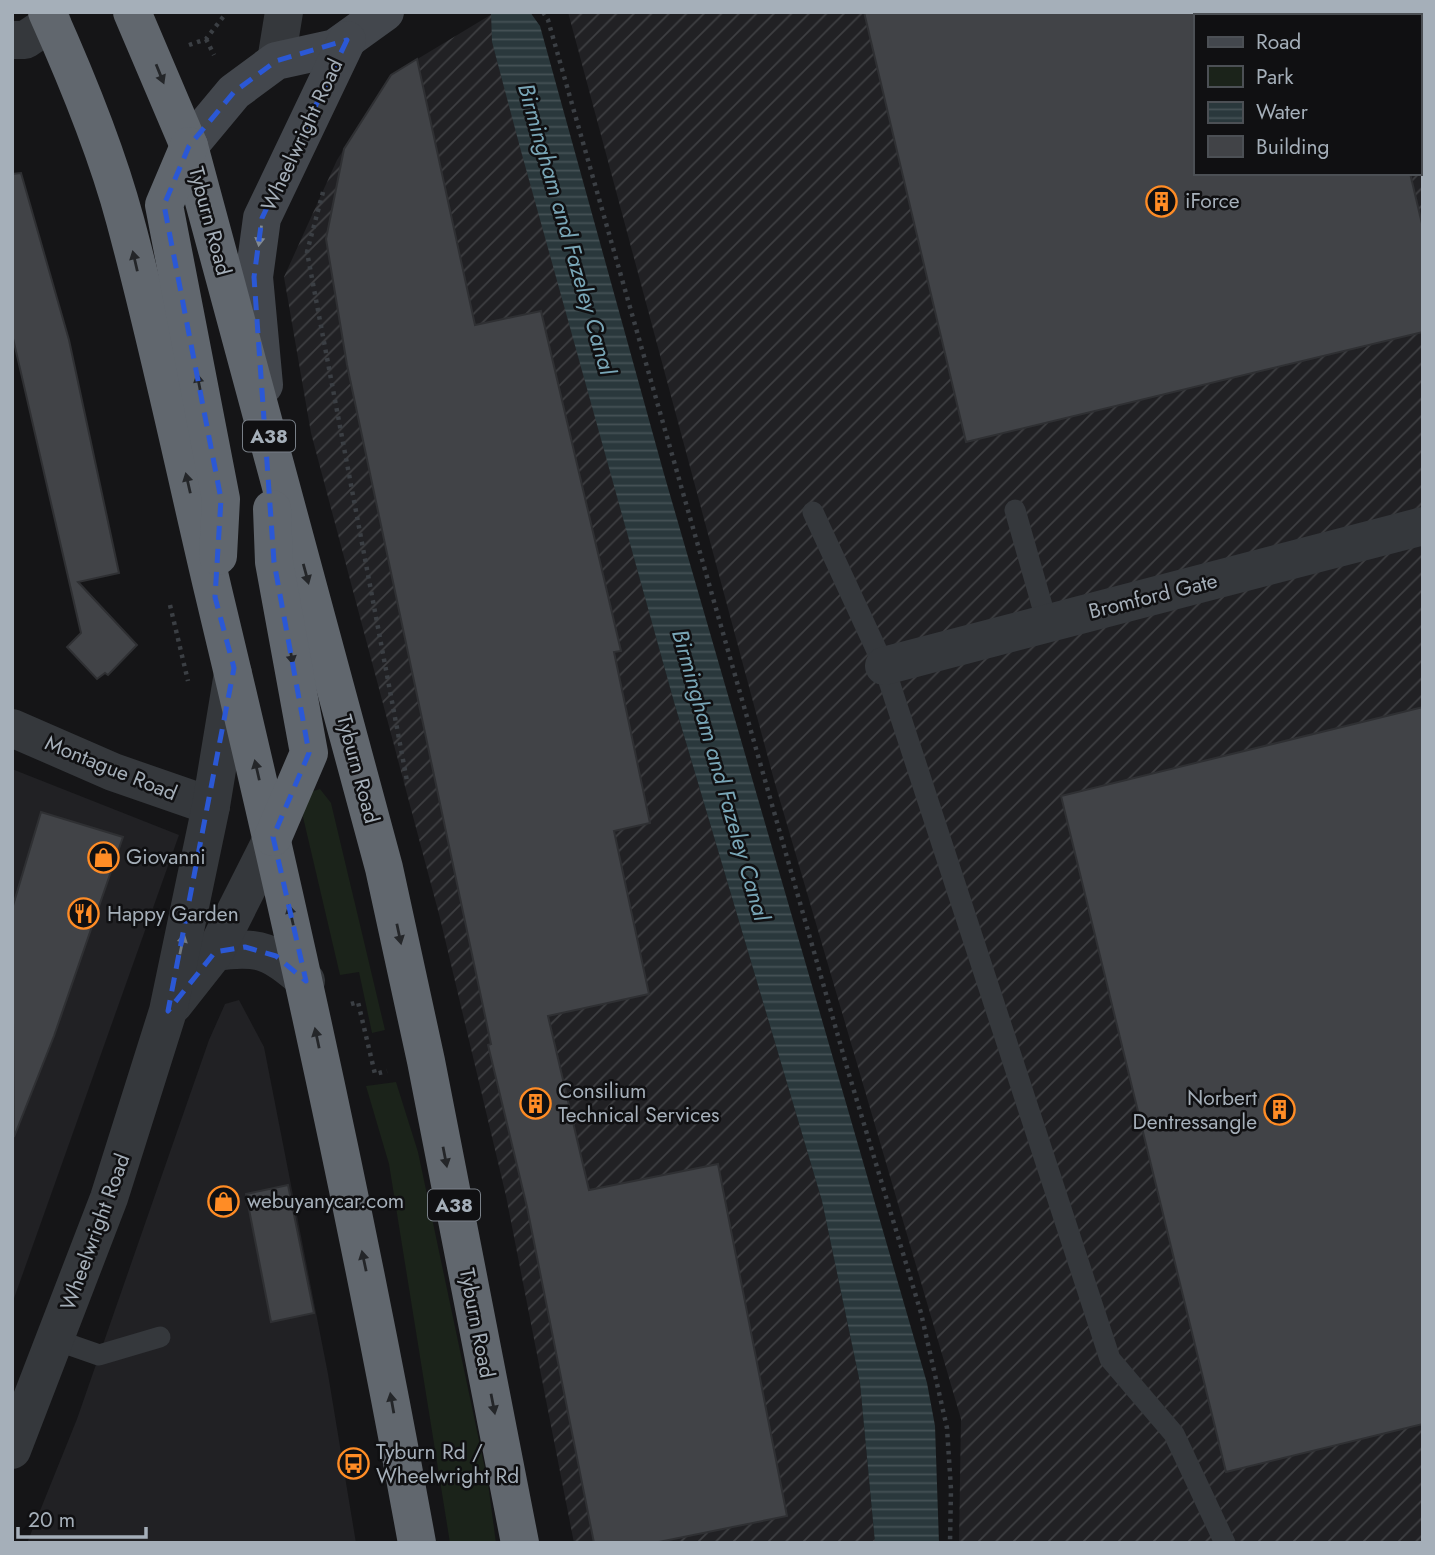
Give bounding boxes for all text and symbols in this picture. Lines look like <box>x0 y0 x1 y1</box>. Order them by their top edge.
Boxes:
legend <box>1194 14 1421 175</box>
text: Road <box>1256 27 1301 57</box>
street label: Wheelwright Road <box>254 54 350 216</box>
text: Park <box>1256 62 1294 92</box>
one-way arrow <box>155 64 166 85</box>
water label: Birmingham and Fazeley Canal <box>509 79 625 379</box>
text: Water <box>1256 97 1309 127</box>
text: Building <box>1256 132 1329 162</box>
street label: Tyburn Road <box>181 163 239 279</box>
building icon: iForce <box>1145 184 1179 218</box>
place label: iForce <box>1185 186 1240 216</box>
one-way arrow <box>254 225 265 247</box>
one-way arrow <box>129 250 140 272</box>
one-way arrow <box>193 373 204 395</box>
road number: A38 <box>243 420 295 452</box>
one-way arrow <box>182 472 193 494</box>
one-way arrow <box>301 564 311 585</box>
street label: Bromford Gate <box>1086 565 1221 626</box>
water label: Birmingham and Fazeley Canal <box>663 625 779 925</box>
one-way arrow <box>285 643 296 665</box>
street label: Tyburn Road <box>329 711 387 827</box>
street label: Montague Road <box>40 728 182 808</box>
one-way arrow <box>252 759 263 781</box>
shop icon: Giovanni <box>86 840 120 874</box>
place label: Giovanni <box>126 842 206 872</box>
restaurant icon: Happy Garden <box>67 897 101 931</box>
place label: Happy Garden <box>107 899 239 929</box>
one-way arrow <box>285 904 296 926</box>
one-way arrow <box>393 923 404 945</box>
one-way arrow <box>177 933 188 955</box>
one-way arrow <box>312 1027 323 1049</box>
place label: Consilium Technical Services <box>558 1076 719 1130</box>
place label: Norbert Dentressangle <box>1132 1083 1257 1137</box>
building icon: Consilium Technical Services <box>518 1086 552 1120</box>
building icon: Norbert Dentressangle <box>1263 1093 1297 1127</box>
one-way arrow <box>440 1146 451 1168</box>
street label: Wheelwright Road <box>53 1149 137 1315</box>
shop icon: webuyanycar.com <box>207 1184 241 1218</box>
place label: webuyanycar.com <box>247 1186 404 1216</box>
road number: A38 <box>428 1190 480 1220</box>
one-way arrow <box>358 1250 369 1272</box>
street label: Tyburn Road <box>452 1266 502 1380</box>
one-way arrow <box>386 1392 397 1414</box>
one-way arrow <box>488 1394 499 1416</box>
place label: Tyburn Rd / Wheelwright Rd <box>376 1437 519 1491</box>
bus stop icon: Tyburn Rd / Wheelwright Rd <box>336 1447 370 1481</box>
scale bar <box>18 1496 145 1540</box>
text: 20 m <box>28 1505 75 1535</box>

